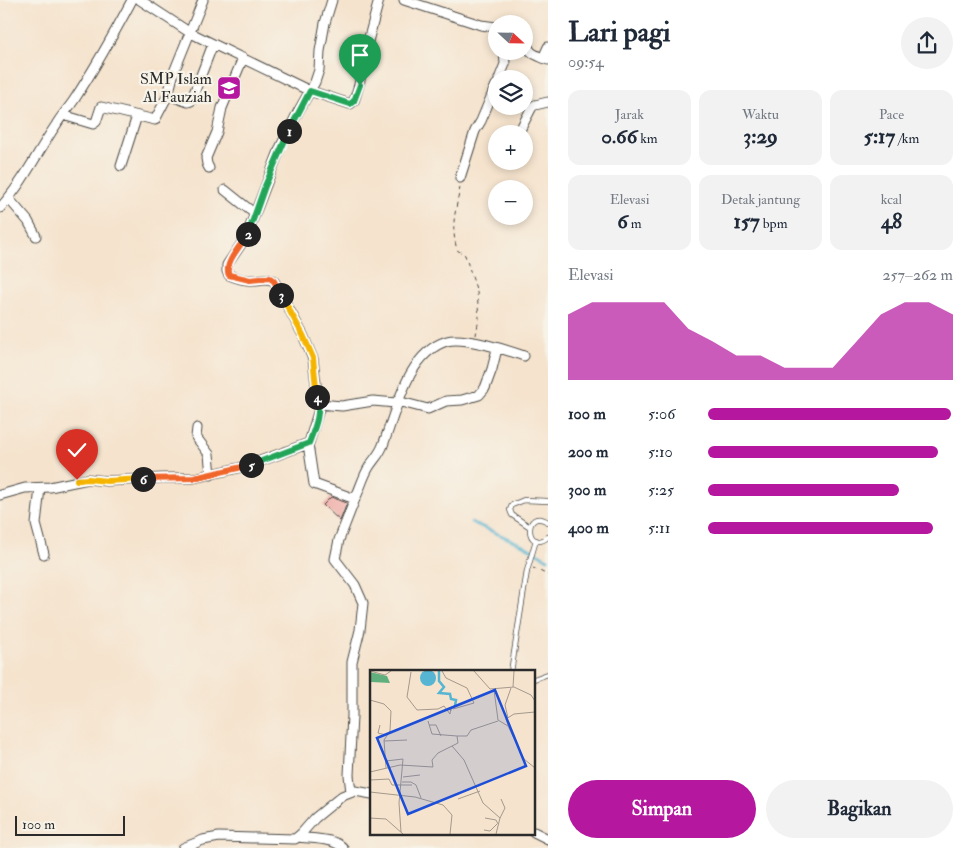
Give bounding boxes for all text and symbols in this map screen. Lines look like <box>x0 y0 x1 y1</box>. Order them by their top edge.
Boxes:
north arrow <box>488 15 532 60</box>
map controls <box>488 15 533 225</box>
text: Lari pagi <box>568 15 670 50</box>
button: share <box>901 17 953 69</box>
pin <box>339 34 381 85</box>
icon: arrive <box>346 41 374 69</box>
text: 09:54 <box>568 52 604 72</box>
place label: SMP Islam Al Fauziah <box>140 69 213 107</box>
button: layers <box>488 70 533 115</box>
school or university icon: SMP Islam Al Fauziah <box>216 75 242 101</box>
text: Jarak <box>615 106 644 123</box>
text: Waktu <box>742 106 779 123</box>
text: Pace <box>879 106 904 123</box>
pin: 1 <box>276 118 302 144</box>
text: 1 <box>287 123 292 140</box>
text: 0.66 <box>601 123 637 150</box>
text: 3:29 <box>743 123 778 150</box>
text: 5:17 <box>864 123 895 150</box>
button: + <box>488 125 533 170</box>
text: km <box>637 130 658 147</box>
text: /km <box>895 130 919 147</box>
button: − <box>488 180 533 225</box>
text: Elevasi <box>610 191 649 208</box>
text: Detak jantung <box>721 191 800 208</box>
text: kcal <box>881 191 902 208</box>
text: 6 <box>617 208 628 235</box>
text: 157 <box>733 208 760 235</box>
text: 48 <box>881 208 902 235</box>
text: m <box>628 215 642 232</box>
text: bpm <box>760 215 788 232</box>
pin: 2 <box>236 222 260 246</box>
text: 2 <box>245 226 252 243</box>
text: Elevasi <box>568 265 613 285</box>
text: 257–262 m <box>882 265 953 285</box>
pin: 3 <box>268 282 294 308</box>
text: 3 <box>279 287 284 304</box>
pin: 4 <box>304 384 330 410</box>
text: 4 <box>314 389 321 406</box>
text: 100 m <box>568 404 606 424</box>
text: 5:06 <box>648 404 675 424</box>
pin <box>56 429 98 480</box>
icon: check <box>63 436 91 464</box>
text: 200 m <box>568 442 608 462</box>
text: 5:10 <box>648 442 673 462</box>
pin: 5 <box>238 452 264 478</box>
text: 5 <box>248 457 255 474</box>
pin: 6 <box>130 466 156 492</box>
text: 6 <box>140 471 147 488</box>
text: 300 m <box>568 480 606 500</box>
text: 5:25 <box>648 480 674 500</box>
text: 400 m <box>568 518 609 538</box>
text: 5:11 <box>648 518 670 538</box>
inset map <box>370 670 536 836</box>
button: Simpan <box>568 780 756 838</box>
button: Bagikan <box>766 780 953 838</box>
scale bar <box>15 813 125 836</box>
text: 100 m <box>22 816 55 833</box>

